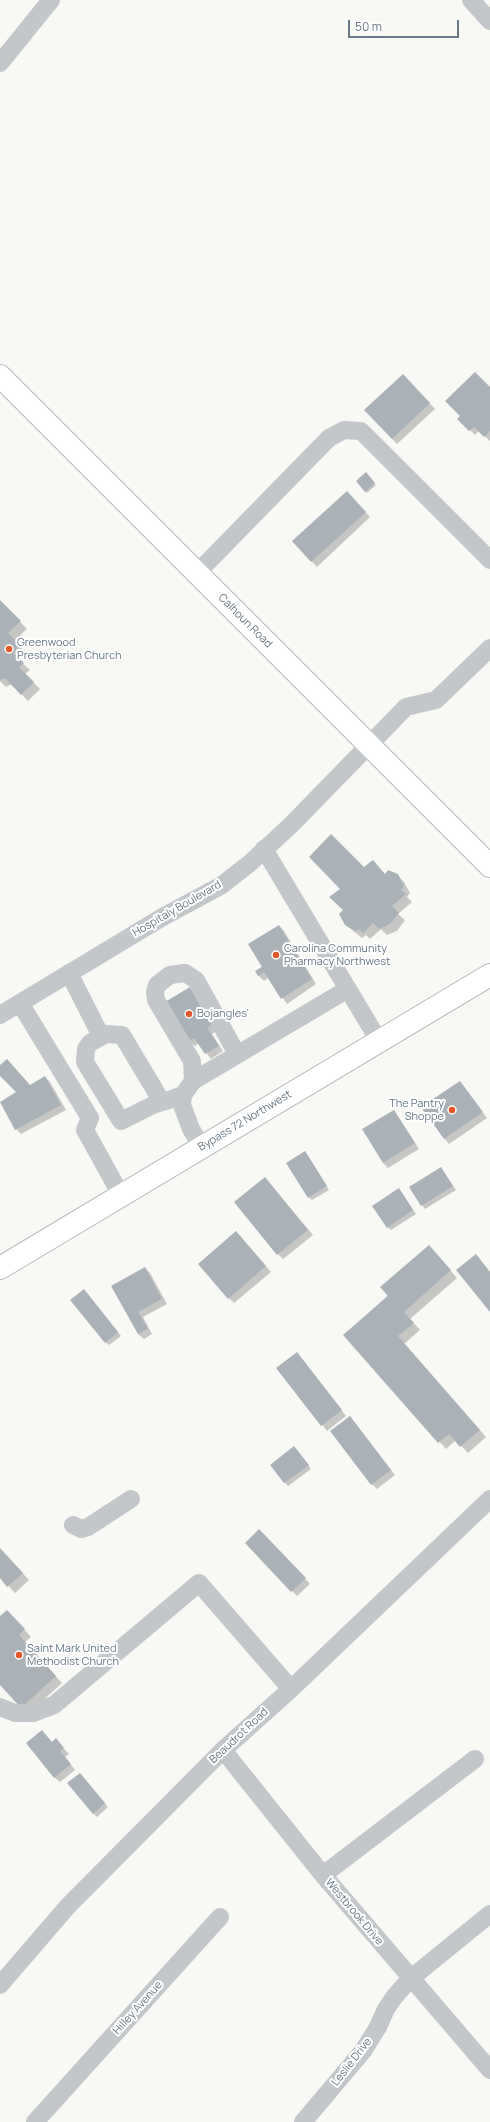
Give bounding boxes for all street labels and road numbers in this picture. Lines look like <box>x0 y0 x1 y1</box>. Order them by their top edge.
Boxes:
street label: Calhoun Road <box>215 591 275 651</box>
street label: Hospitaly Boulevard <box>130 878 224 940</box>
street label: Bypass 72 Northwest <box>196 1088 294 1154</box>
street label: Beaudrot Road <box>207 1706 271 1766</box>
street label: Westbrook Drive <box>322 1876 386 1948</box>
street label: Hilley Avenue <box>111 1979 165 2037</box>
street label: Leslie Drive <box>329 2035 375 2089</box>

